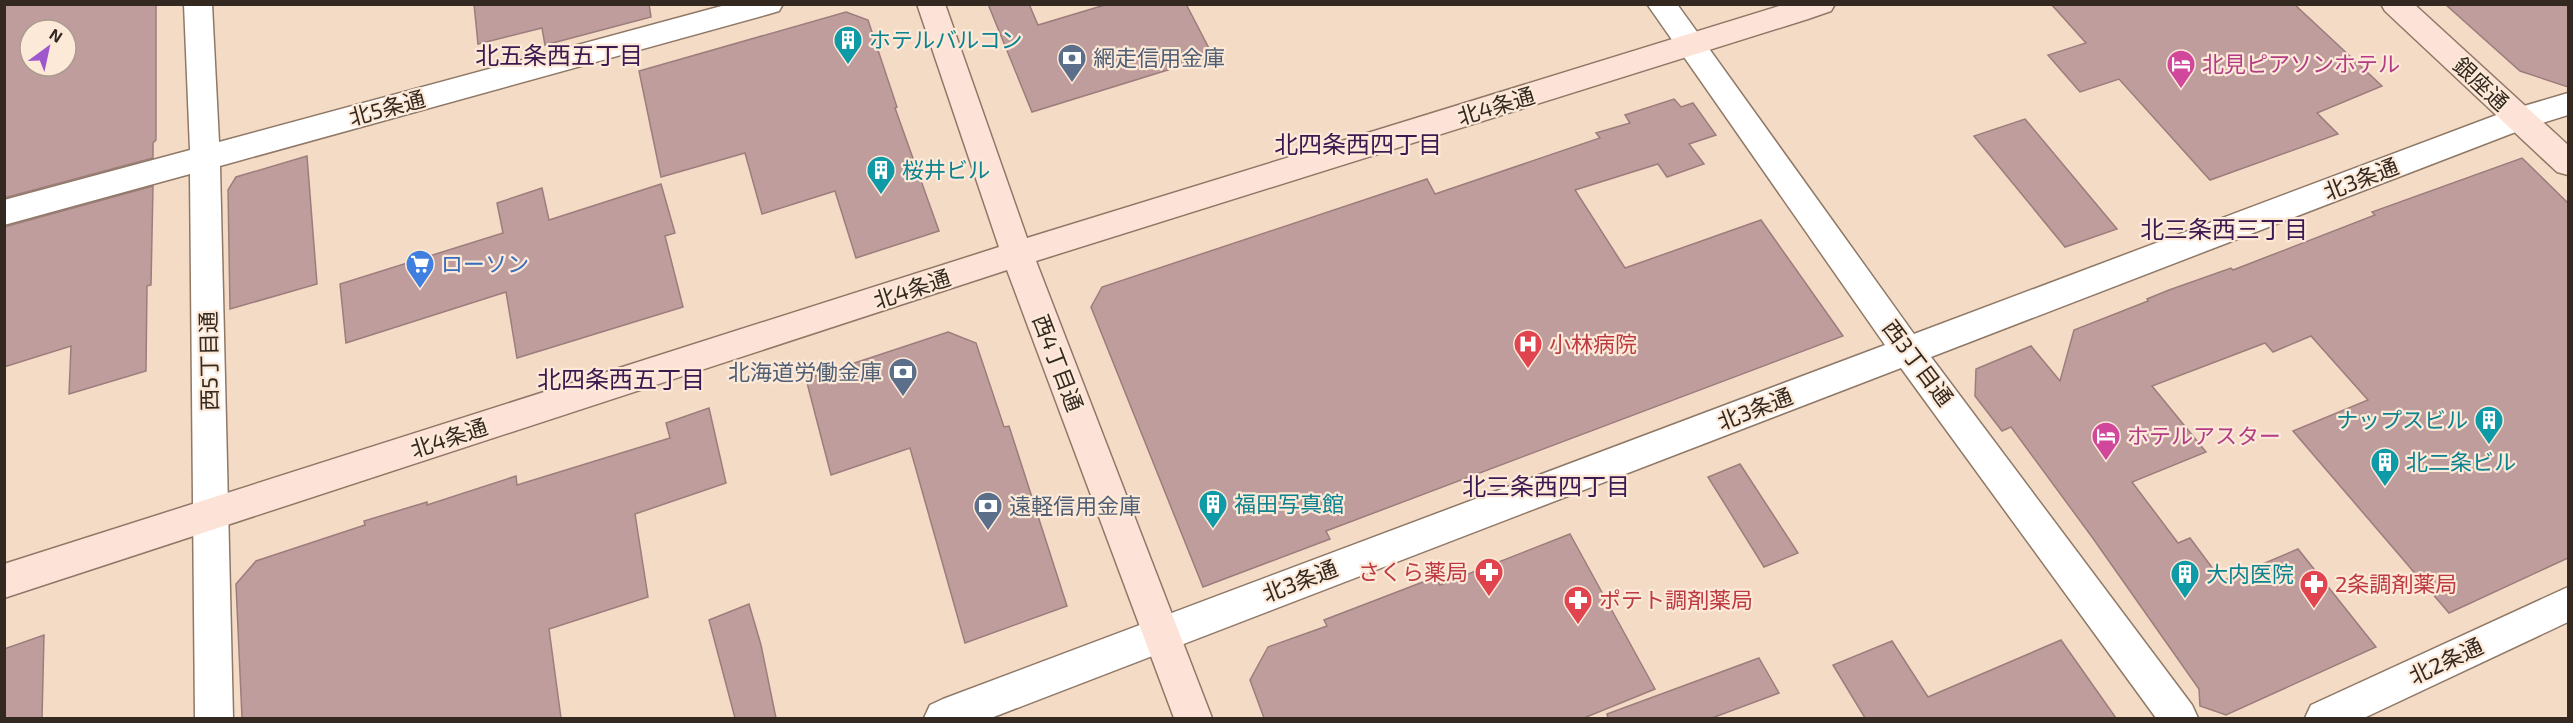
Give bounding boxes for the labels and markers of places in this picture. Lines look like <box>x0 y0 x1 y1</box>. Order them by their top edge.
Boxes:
building icon: ホテルバルコン <box>832 24 864 66</box>
place label: ホテルバルコン <box>869 26 1023 52</box>
bank icon: 網走信用金庫 <box>1056 42 1088 84</box>
place label: 網走信用金庫 <box>1093 44 1225 70</box>
hotel icon: 北見ピアソンホテル <box>2165 48 2197 90</box>
place label: 北見ピアソンホテル <box>2202 50 2400 76</box>
building icon: 桜井ビル <box>865 154 897 196</box>
place label: 桜井ビル <box>902 156 990 182</box>
supermarket icon: ローソン <box>404 248 436 290</box>
place label: ローソン <box>441 250 529 276</box>
hospital icon: 小林病院 <box>1512 328 1544 370</box>
place label: 小林病院 <box>1549 330 1637 356</box>
bank icon: 北海道労働金庫 <box>887 356 919 398</box>
place label: 北海道労働金庫 <box>728 358 882 384</box>
building icon: ナップスビル <box>2473 404 2505 446</box>
place label: ナップスビル <box>2336 406 2468 432</box>
hotel icon: ホテルアスター <box>2090 420 2122 462</box>
place label: ホテルアスター <box>2127 422 2281 448</box>
building icon: 北二条ビル <box>2369 446 2401 488</box>
place label: 北二条ビル <box>2406 448 2516 474</box>
building icon: 福田写真館 <box>1197 488 1229 530</box>
bank icon: 遠軽信用金庫 <box>972 490 1004 532</box>
place label: 福田写真館 <box>1234 490 1344 516</box>
place label: 遠軽信用金庫 <box>1009 492 1141 518</box>
pharmacy icon: さくら薬局 <box>1473 556 1505 598</box>
place label: さくら薬局 <box>1358 558 1468 584</box>
building icon: 大内医院 <box>2169 558 2201 600</box>
place label: 大内医院 <box>2206 560 2294 586</box>
pharmacy icon: 2条調剤薬局 <box>2298 568 2330 610</box>
place label: 2条調剤薬局 <box>2335 570 2457 596</box>
pharmacy icon: ポテト調剤薬局 <box>1562 584 1594 626</box>
place label: ポテト調剤薬局 <box>1599 586 1753 612</box>

